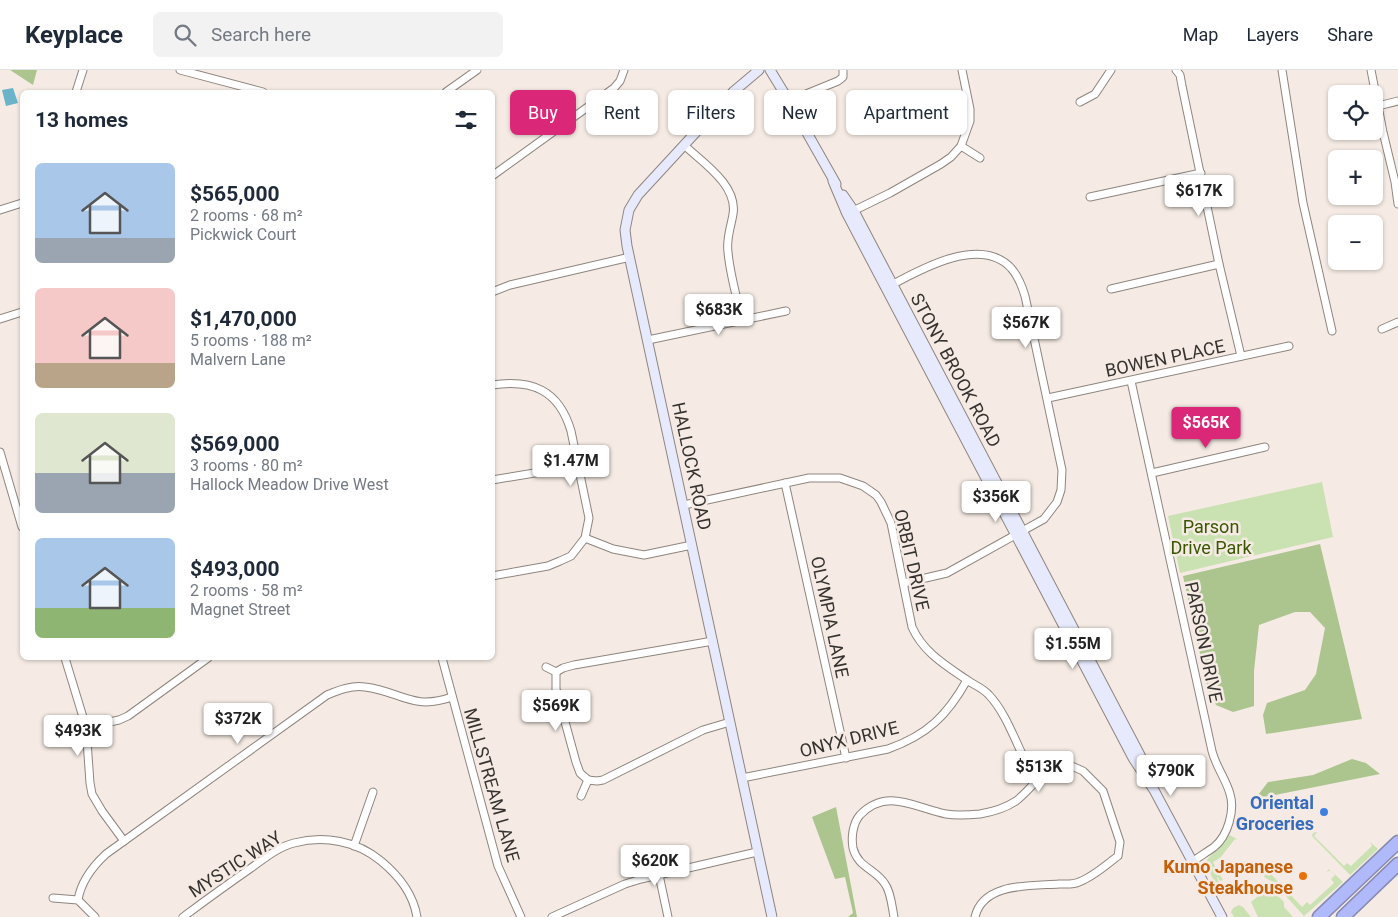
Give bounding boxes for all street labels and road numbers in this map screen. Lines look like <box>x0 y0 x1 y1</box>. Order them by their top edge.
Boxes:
street label: STONY BROOK ROAD <box>907 290 1005 450</box>
street label: BOWEN PLACE <box>1103 335 1227 381</box>
street label: HALLOCK ROAD <box>668 400 716 532</box>
street label: ORBIT DRIVE <box>890 507 934 613</box>
street label: OLYMPIA LANE <box>807 554 853 680</box>
street label: PARSON DRIVE <box>1181 580 1227 704</box>
street label: MILLSTREAM LANE <box>460 706 524 864</box>
street label: ONYX DRIVE <box>797 717 901 761</box>
street label: MYSTIC WAY <box>185 826 285 902</box>

